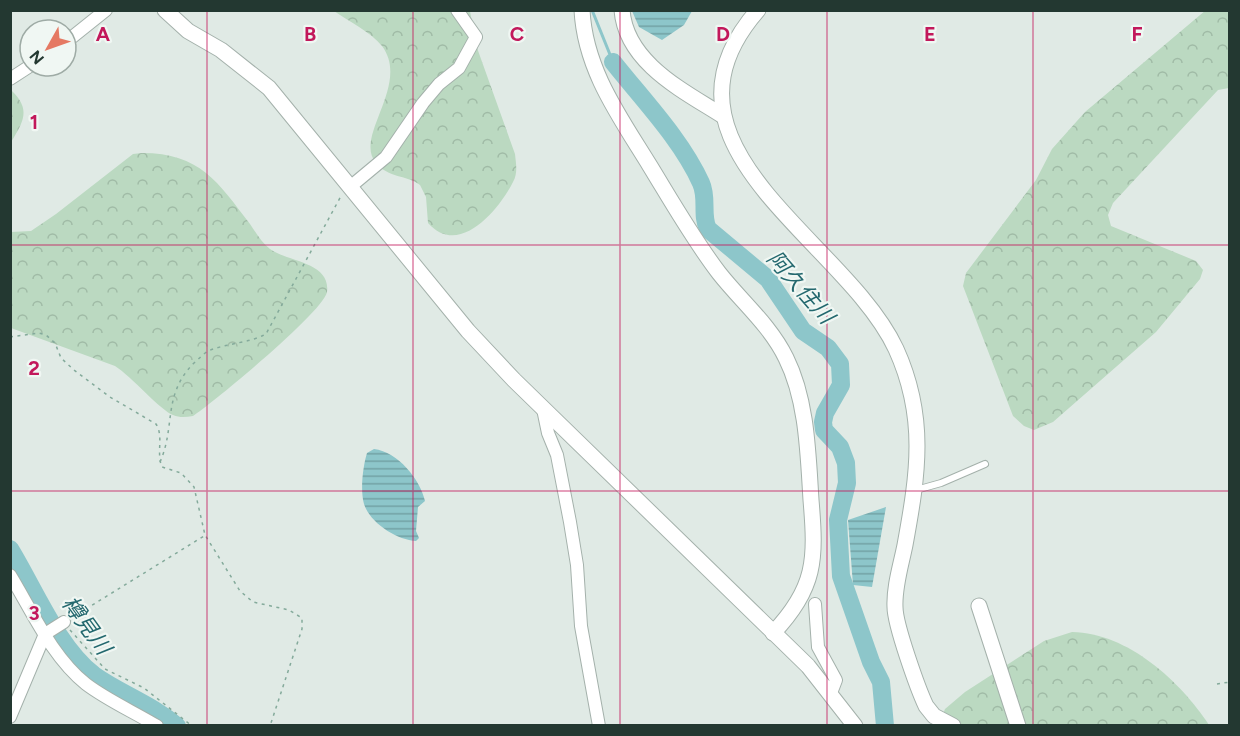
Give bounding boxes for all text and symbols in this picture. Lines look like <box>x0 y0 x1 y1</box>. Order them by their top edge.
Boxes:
north arrow <box>18 18 78 78</box>
text: A <box>96 22 111 46</box>
text: B <box>304 22 316 46</box>
text: C <box>510 22 524 46</box>
text: D <box>716 22 730 46</box>
text: E <box>924 22 936 46</box>
text: F <box>1131 22 1143 46</box>
text: N <box>26 46 48 68</box>
text: 1 <box>30 110 38 134</box>
water label: 阿久住川 <box>762 245 841 331</box>
text: 2 <box>28 356 40 380</box>
water label: 樽見川 <box>56 591 118 662</box>
text: 3 <box>28 601 40 625</box>

